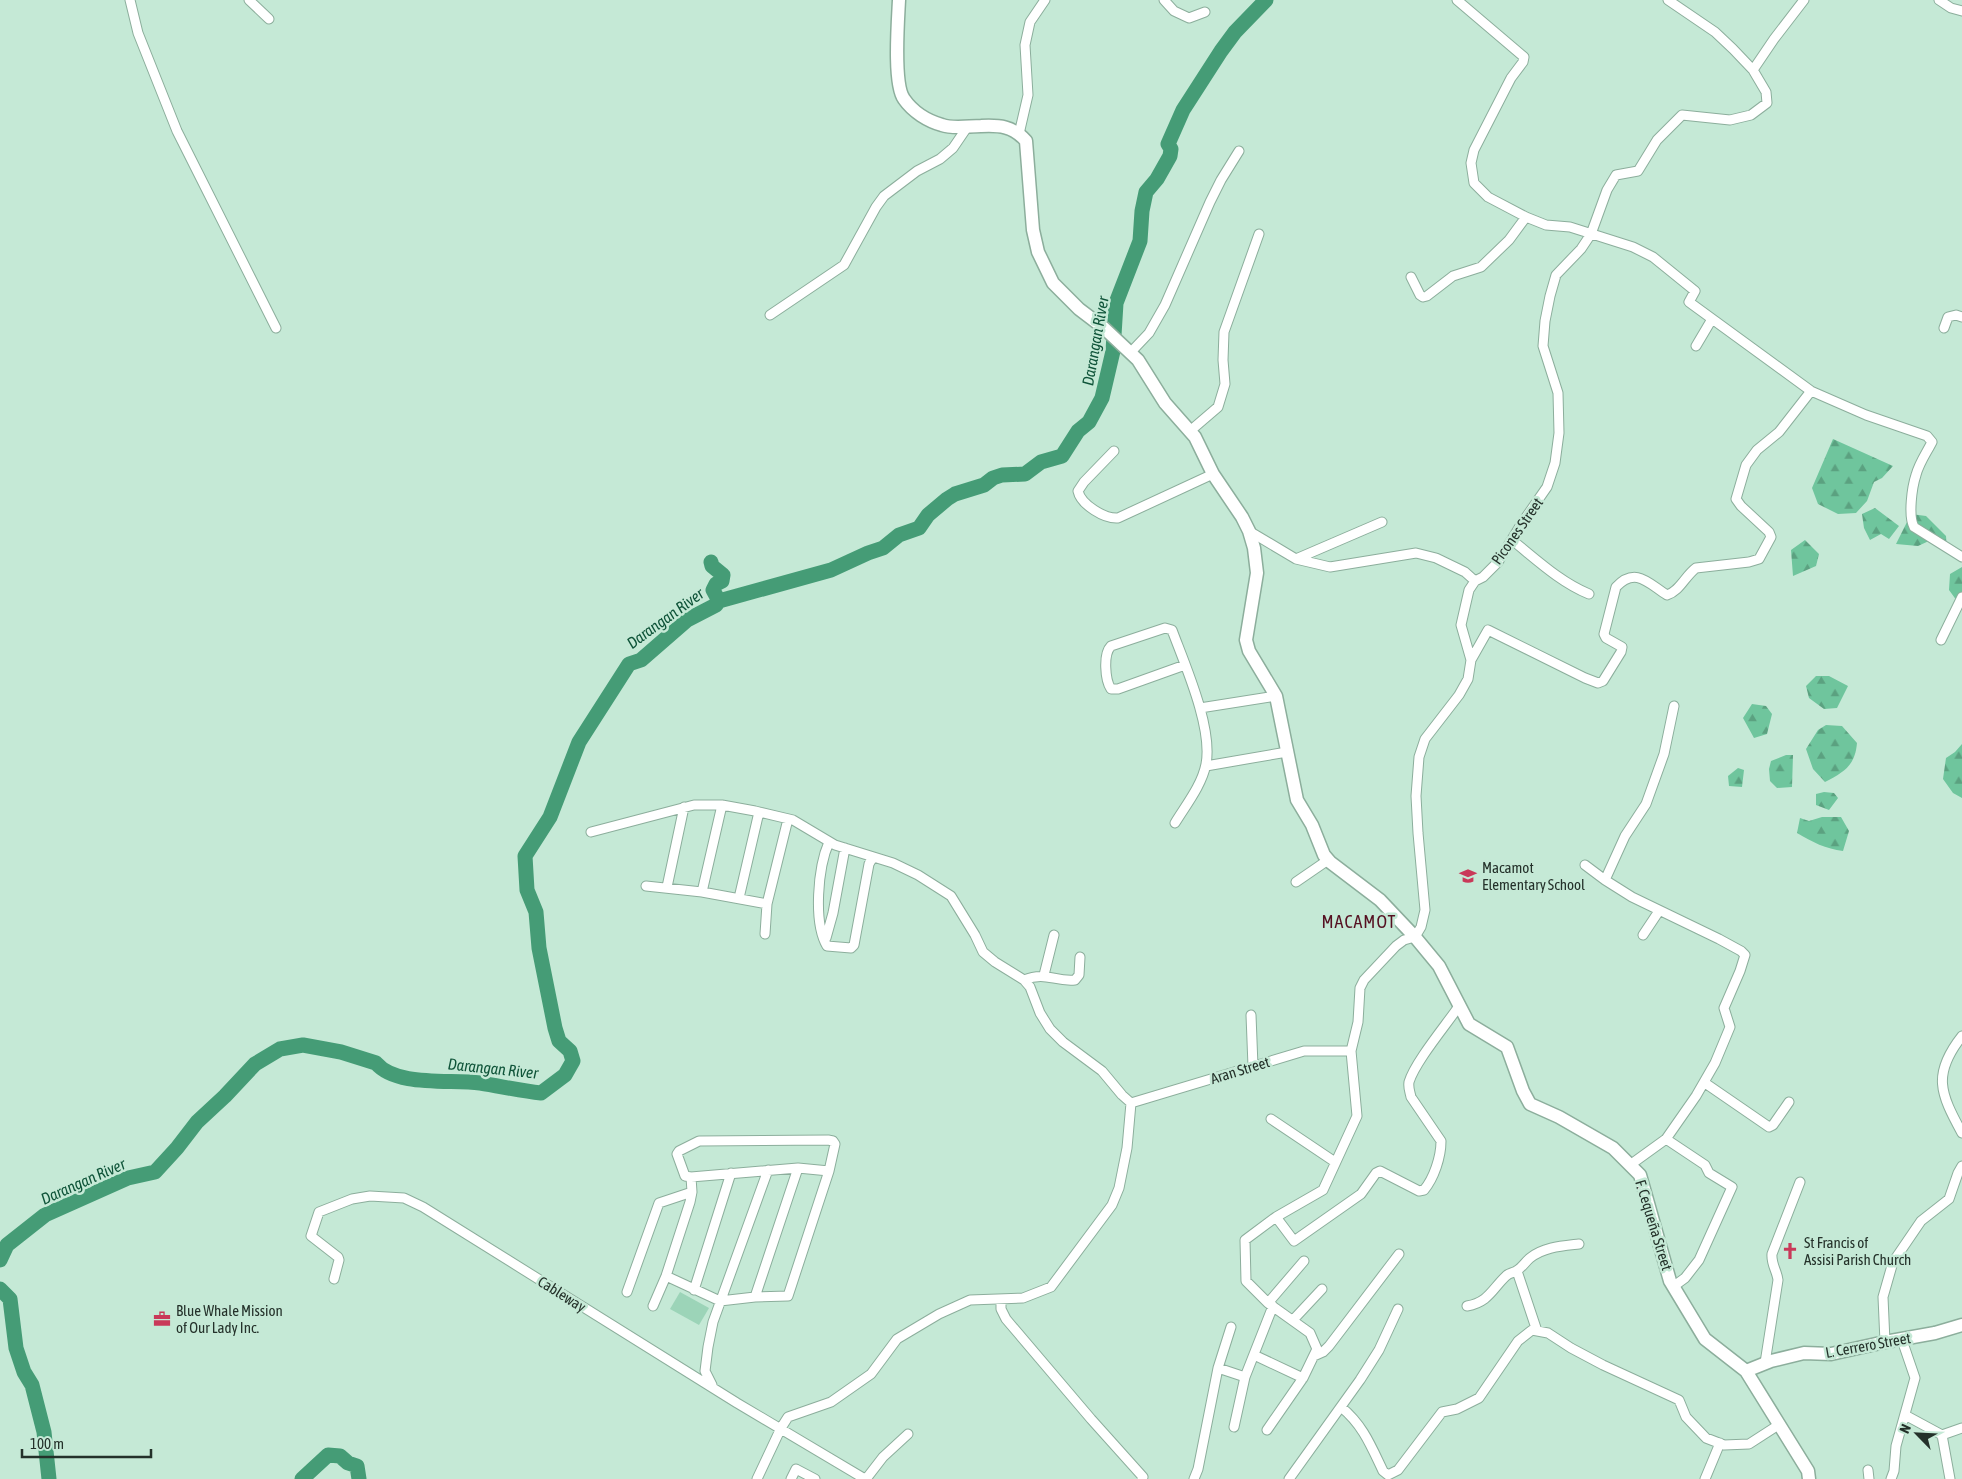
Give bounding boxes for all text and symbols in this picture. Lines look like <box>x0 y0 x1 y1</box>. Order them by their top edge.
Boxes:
water label: Darangan River <box>1078 294 1113 387</box>
street label: Picones Street <box>1488 494 1546 568</box>
water label: Darangan River <box>623 583 709 653</box>
place label: Macamot Elementary School <box>1482 859 1585 893</box>
school or university icon: Macamot Elementary School <box>1458 866 1478 886</box>
district label: MACAMOT <box>1322 911 1396 932</box>
street label: Aran Street <box>1208 1053 1272 1087</box>
water label: Darangan River <box>447 1054 540 1083</box>
water label: Darangan River <box>38 1154 130 1209</box>
street label: F. Cequeña Street <box>1632 1178 1676 1272</box>
place label: St Francis of Assisi Parish Church <box>1804 1234 1911 1268</box>
church icon: St Francis of Assisi Parish Church <box>1780 1241 1800 1261</box>
street label: Cableway <box>535 1273 589 1315</box>
place label: Blue Whale Mission of Our Lady Inc. <box>176 1302 283 1336</box>
office icon: Blue Whale Mission of Our Lady Inc. <box>152 1309 172 1329</box>
street label: L. Cerrero Street <box>1824 1329 1912 1361</box>
north arrow <box>1892 1409 1942 1459</box>
text: N <box>1896 1422 1914 1436</box>
scale bar <box>22 1426 151 1458</box>
text: 100 m <box>30 1435 64 1452</box>

